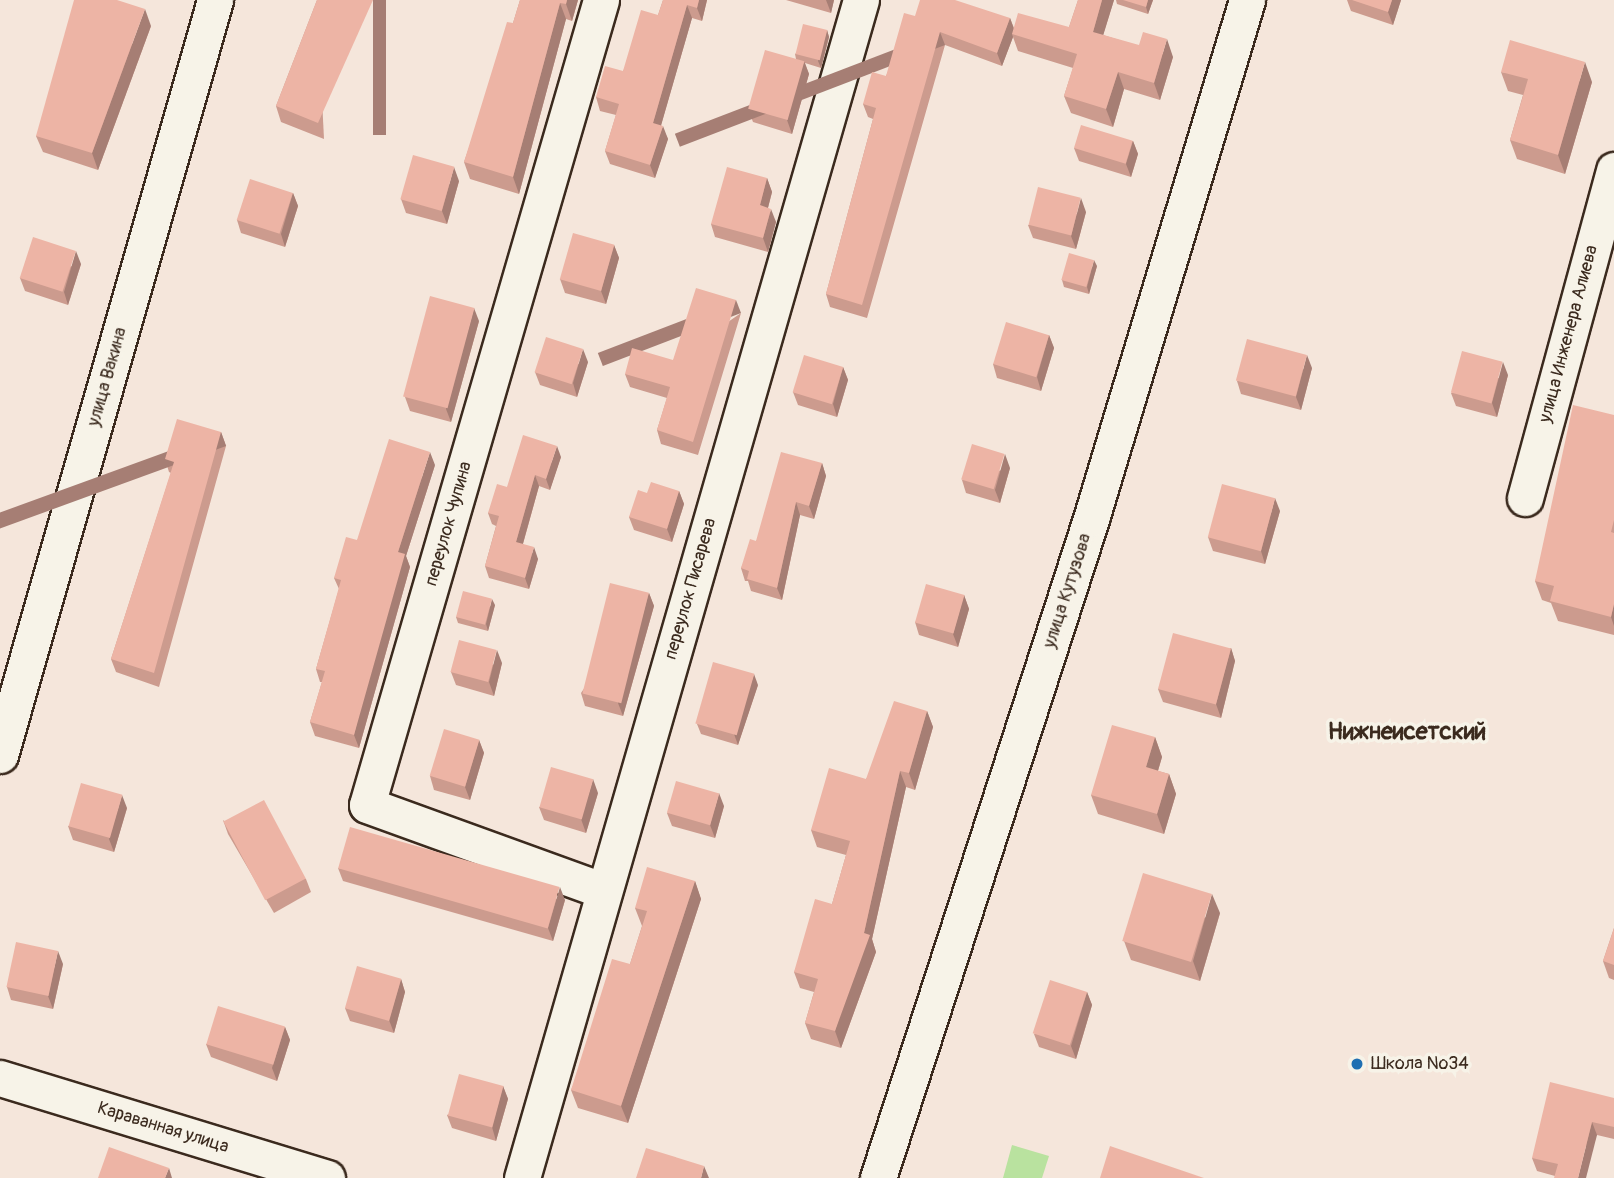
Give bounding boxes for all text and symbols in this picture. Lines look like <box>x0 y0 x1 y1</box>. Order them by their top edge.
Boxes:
street label: улица Инженера Алиева <box>1535 243 1603 425</box>
street label: улица Вакина <box>84 325 132 429</box>
street label: переулок Чупина <box>421 459 477 589</box>
street label: переулок Писарева <box>660 516 722 662</box>
street label: улица Кутузова <box>1039 531 1097 651</box>
district label: Нижнеисетский <box>1328 718 1486 746</box>
place label: Школа №34 <box>1371 1053 1469 1075</box>
marker: Школа №34 <box>1349 1056 1365 1072</box>
street label: Караванная улица <box>95 1098 231 1158</box>

